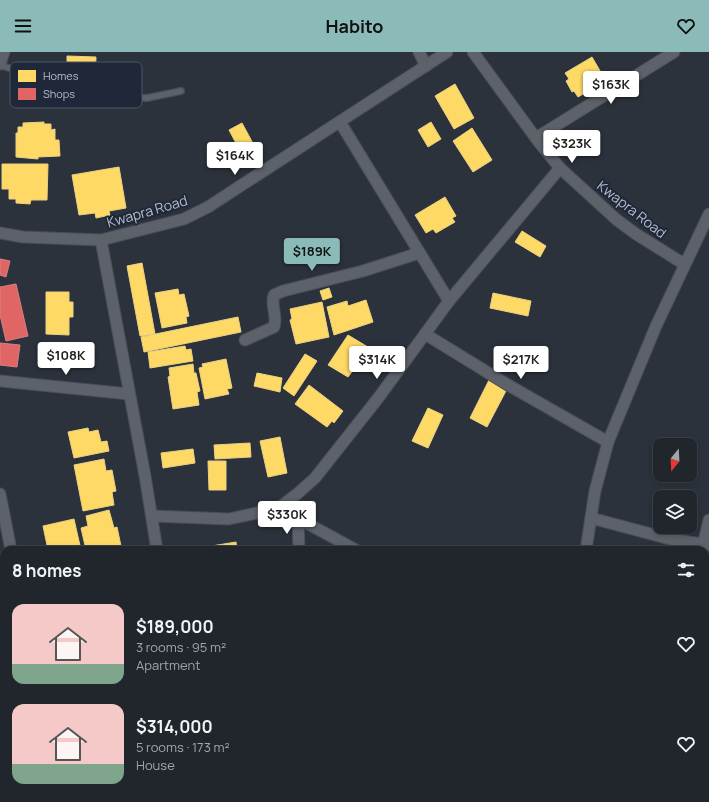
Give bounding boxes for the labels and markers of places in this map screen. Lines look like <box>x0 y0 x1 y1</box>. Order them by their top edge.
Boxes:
pin: $163K <box>583 71 639 105</box>
pin: $323K <box>544 130 600 164</box>
pin: $164K <box>207 142 263 176</box>
pin: $189K <box>284 238 340 272</box>
pin: $108K <box>38 342 94 376</box>
pin: $314K <box>349 346 405 380</box>
pin: $217K <box>493 346 549 380</box>
pin: $330K <box>259 501 315 535</box>

